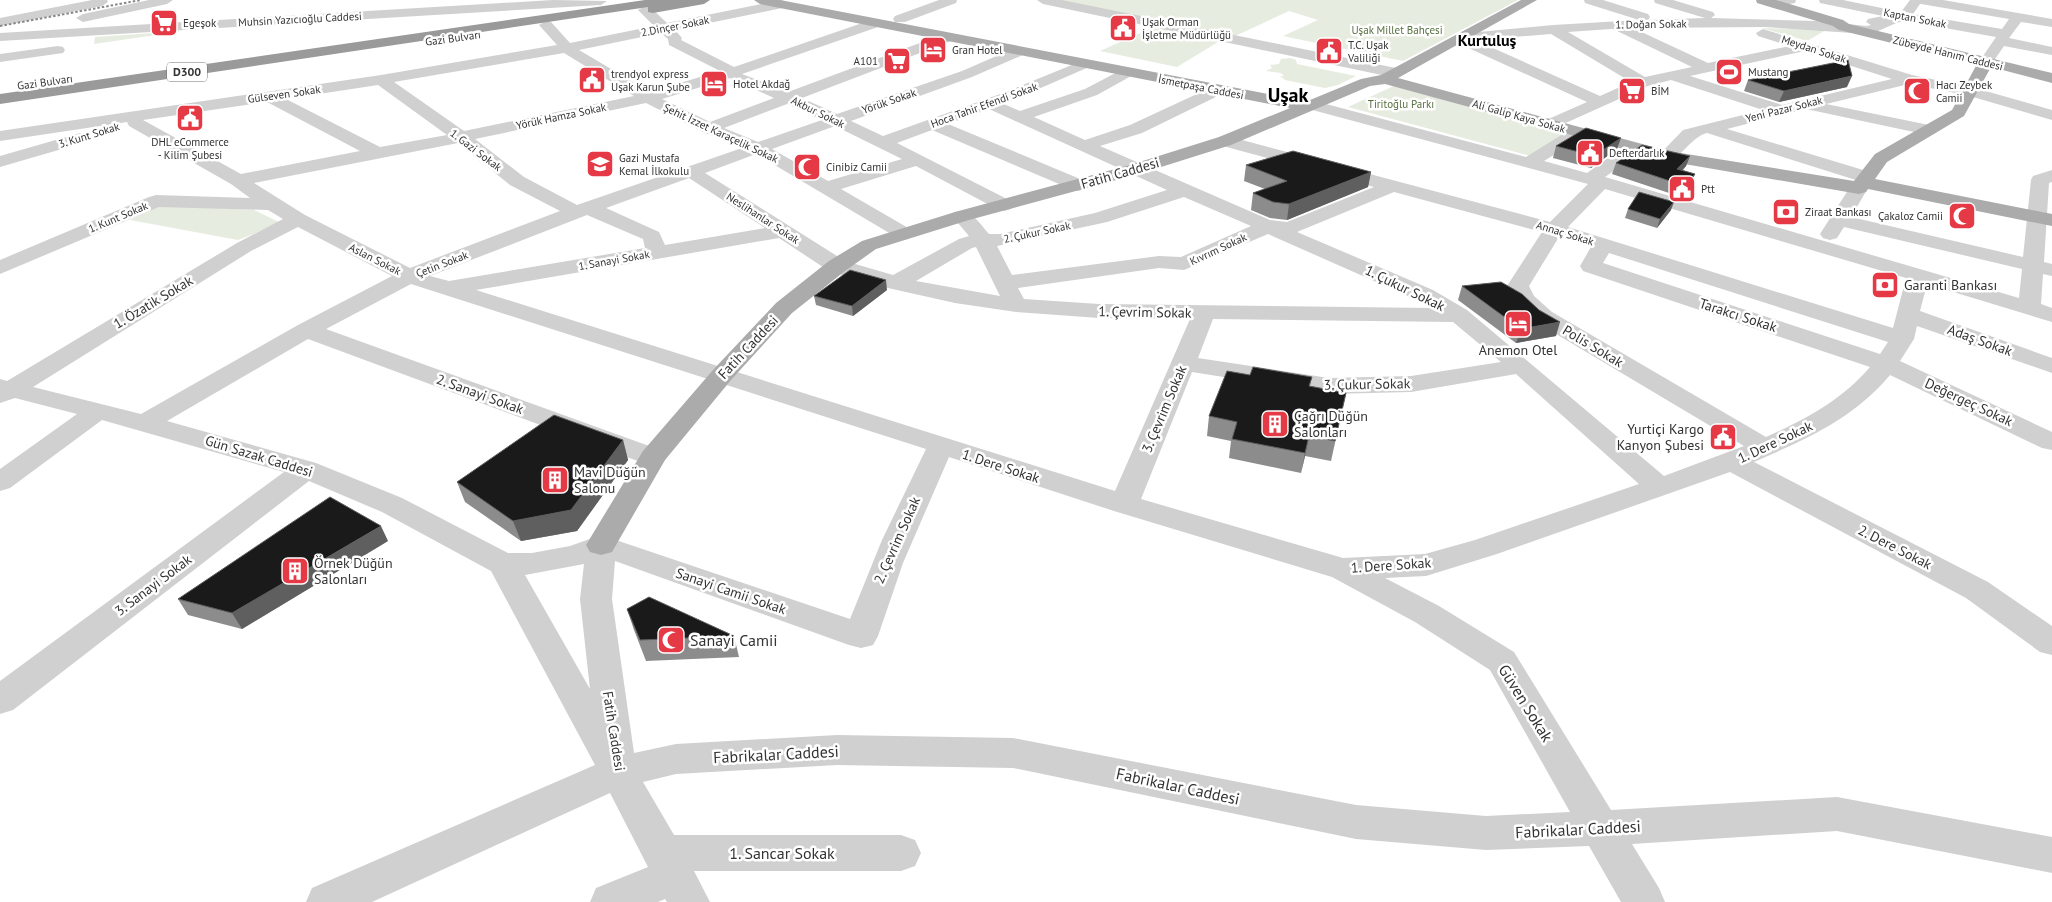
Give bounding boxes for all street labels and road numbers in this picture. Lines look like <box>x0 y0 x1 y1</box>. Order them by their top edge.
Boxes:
street label: Kaptan Sokak <box>1882 5 1948 31</box>
street label: Muhsin Yazıcıoğlu Caddesi <box>238 9 362 29</box>
street label: 2.Dinçer Sokak <box>640 12 711 39</box>
street label: 1. Doğan Sokak <box>1615 16 1688 32</box>
street label: Gazi Bulvarı <box>424 27 482 49</box>
street label: Meydan Sokak <box>1780 32 1849 66</box>
street label: Zübeyde Hanım Caddesi <box>1891 33 2005 73</box>
road number: D300 <box>167 62 207 82</box>
street label: Gazi Bulvarı <box>16 71 74 93</box>
street label: İsmetpaşa Caddesi <box>1157 72 1245 102</box>
street label: Hoca Tahir Efendi Sokak <box>929 79 1040 131</box>
street label: Gülseven Sokak <box>247 82 322 106</box>
street label: Yörük Sokak <box>860 85 919 117</box>
street label: Akbur Sokak <box>789 93 848 131</box>
street label: Yeni Pazar Sokak <box>1744 93 1825 125</box>
street label: Ali Galip Kaya Sokak <box>1471 96 1568 136</box>
street label: Yörük Hamza Sokak <box>515 99 608 132</box>
street label: Şehit İzzet Karaçelik Sokak <box>661 100 781 166</box>
street label: 3. Kunt Sokak <box>57 119 122 151</box>
street label: 1. Gazi Sokak <box>447 126 505 174</box>
street label: Fatih Caddesi <box>1079 153 1161 193</box>
street label: Neslihanlar Sokak <box>724 189 803 247</box>
street label: 1. Kunt Sokak <box>86 198 150 236</box>
street label: 2. Çukur Sokak <box>1002 218 1072 246</box>
street label: Annaç Sokak <box>1535 218 1596 249</box>
street label: Kıvrım Sokak <box>1187 229 1249 268</box>
street label: Aslan Sokak <box>347 240 404 278</box>
street label: Çetin Sokak <box>414 247 471 280</box>
street label: 1. Sanayi Sokak <box>577 247 651 273</box>
street label: 1. Çukur Sokak <box>1362 261 1448 315</box>
street label: 1. Özatik Sokak <box>110 271 196 333</box>
street label: Tarakcı Sokak <box>1697 294 1779 336</box>
street label: 1. Çevrim Sokak <box>1098 302 1192 322</box>
street label: Fatih Caddesi <box>714 311 782 383</box>
street label: Adaş Sokak <box>1945 320 2015 360</box>
street label: Polis Sokak <box>1559 321 1627 371</box>
street label: 3. Çevrim Sokak <box>1137 362 1191 455</box>
street label: 2. Sanayi Sokak <box>434 370 526 418</box>
street label: 3. Çukur Sokak <box>1324 374 1411 394</box>
street label: Değergeç Sokak <box>1922 374 2016 430</box>
street label: 1. Dere Sokak <box>1735 417 1816 467</box>
street label: Gün Sazak Caddesi <box>203 431 315 481</box>
street label: 1. Dere Sokak <box>960 445 1042 487</box>
street label: 2. Çevrim Sokak <box>870 493 924 586</box>
street label: 2. Dere Sokak <box>1855 521 1935 573</box>
street label: 3. Sanayi Sokak <box>111 550 195 620</box>
street label: 1. Dere Sokak <box>1350 553 1432 577</box>
street label: Sanayi Camii Sokak <box>673 564 789 618</box>
street label: Güven Sokak <box>1494 661 1558 746</box>
street label: Fatih Caddesi <box>599 690 629 772</box>
street label: Fabrikalar Caddesi <box>713 741 839 767</box>
street label: Fabrikalar Caddesi <box>1114 763 1242 809</box>
street label: Fabrikalar Caddesi <box>1515 816 1641 842</box>
street label: 1. Sancar Sokak <box>729 843 835 863</box>

